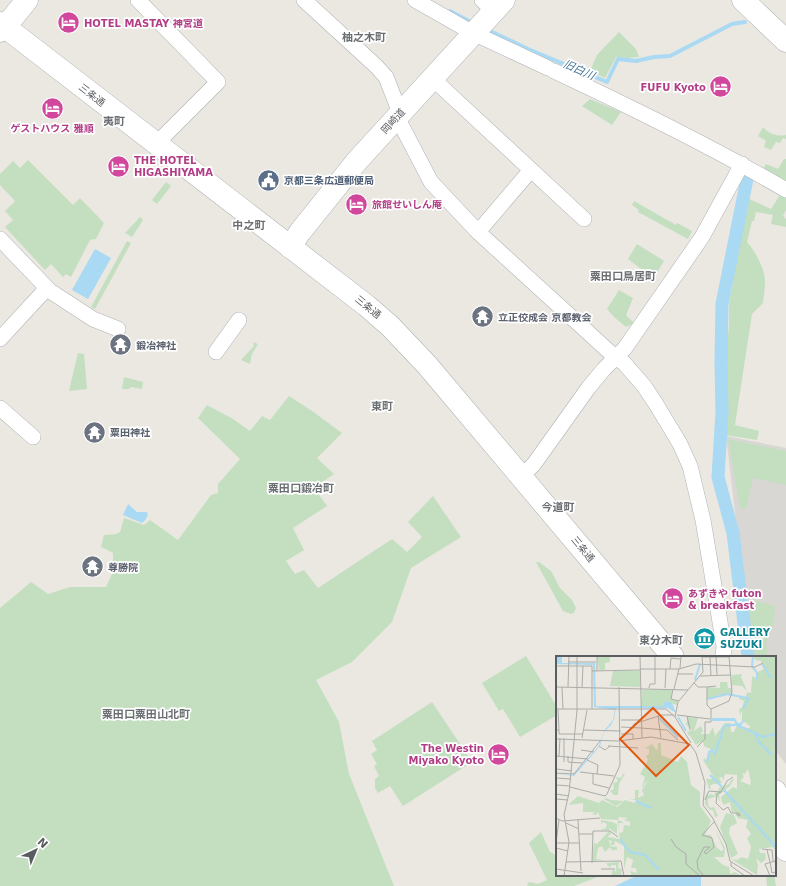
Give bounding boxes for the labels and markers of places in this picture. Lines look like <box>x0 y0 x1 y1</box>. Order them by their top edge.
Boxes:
hotel icon: HOTEL MASTAY 神宮道 <box>56 10 82 36</box>
place label: HOTEL MASTAY 神宮道 <box>84 18 204 29</box>
hotel icon: FUFU Kyoto <box>708 74 734 100</box>
place label: FUFU Kyoto <box>640 82 706 93</box>
hotel icon: ゲストハウス 雅順 <box>39 95 65 121</box>
place label: ゲストハウス 雅順 <box>10 123 94 134</box>
hotel icon: THE HOTEL HIGASHIYAMA <box>105 153 131 179</box>
place label: THE HOTEL HIGASHIYAMA <box>134 155 213 178</box>
public building icon: 京都三条広道郵便局 <box>256 167 282 193</box>
place label: 京都三条広道郵便局 <box>284 175 374 186</box>
hotel icon: 旅館せいしん庵 <box>343 191 369 217</box>
place label: 旅館せいしん庵 <box>372 199 442 210</box>
temple icon: 立正佼成会 京都教会 <box>469 304 495 330</box>
place label: 立正佼成会 京都教会 <box>498 312 591 323</box>
temple icon: 鍛冶神社 <box>108 332 134 358</box>
place label: 鍛冶神社 <box>136 340 177 351</box>
temple icon: 粟田神社 <box>82 419 108 445</box>
place label: 粟田神社 <box>110 427 151 438</box>
temple icon: 尊勝院 <box>80 554 106 580</box>
place label: 尊勝院 <box>108 562 138 573</box>
hotel icon: あずきや futon & breakfast <box>660 586 686 612</box>
place label: あずきや futon & breakfast <box>688 588 762 611</box>
museum icon: GALLERY SUZUKI <box>692 625 718 651</box>
place label: GALLERY SUZUKI <box>720 627 771 650</box>
hotel icon: The Westin Miyako Kyoto <box>486 741 512 767</box>
place label: The Westin Miyako Kyoto <box>408 743 484 766</box>

